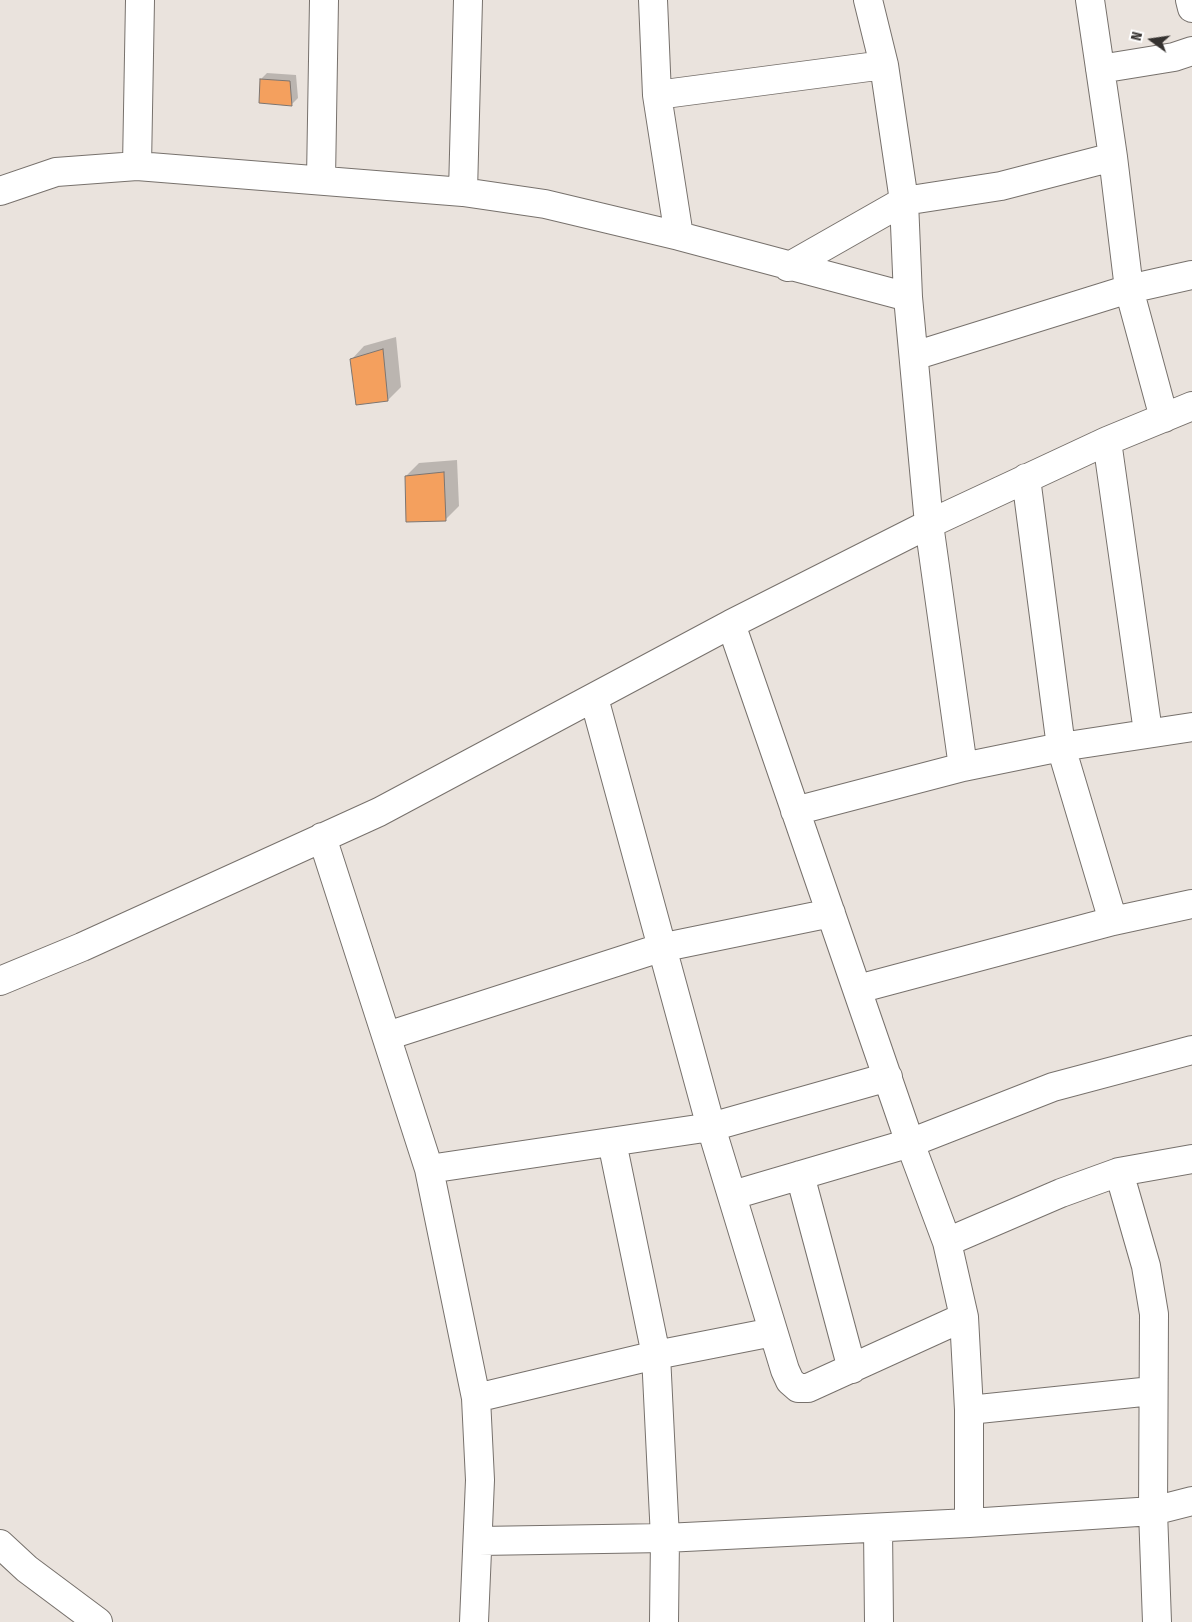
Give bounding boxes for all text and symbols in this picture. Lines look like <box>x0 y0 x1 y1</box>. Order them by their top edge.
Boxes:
north arrow <box>1127 15 1177 65</box>
text: N <box>1128 30 1146 42</box>

